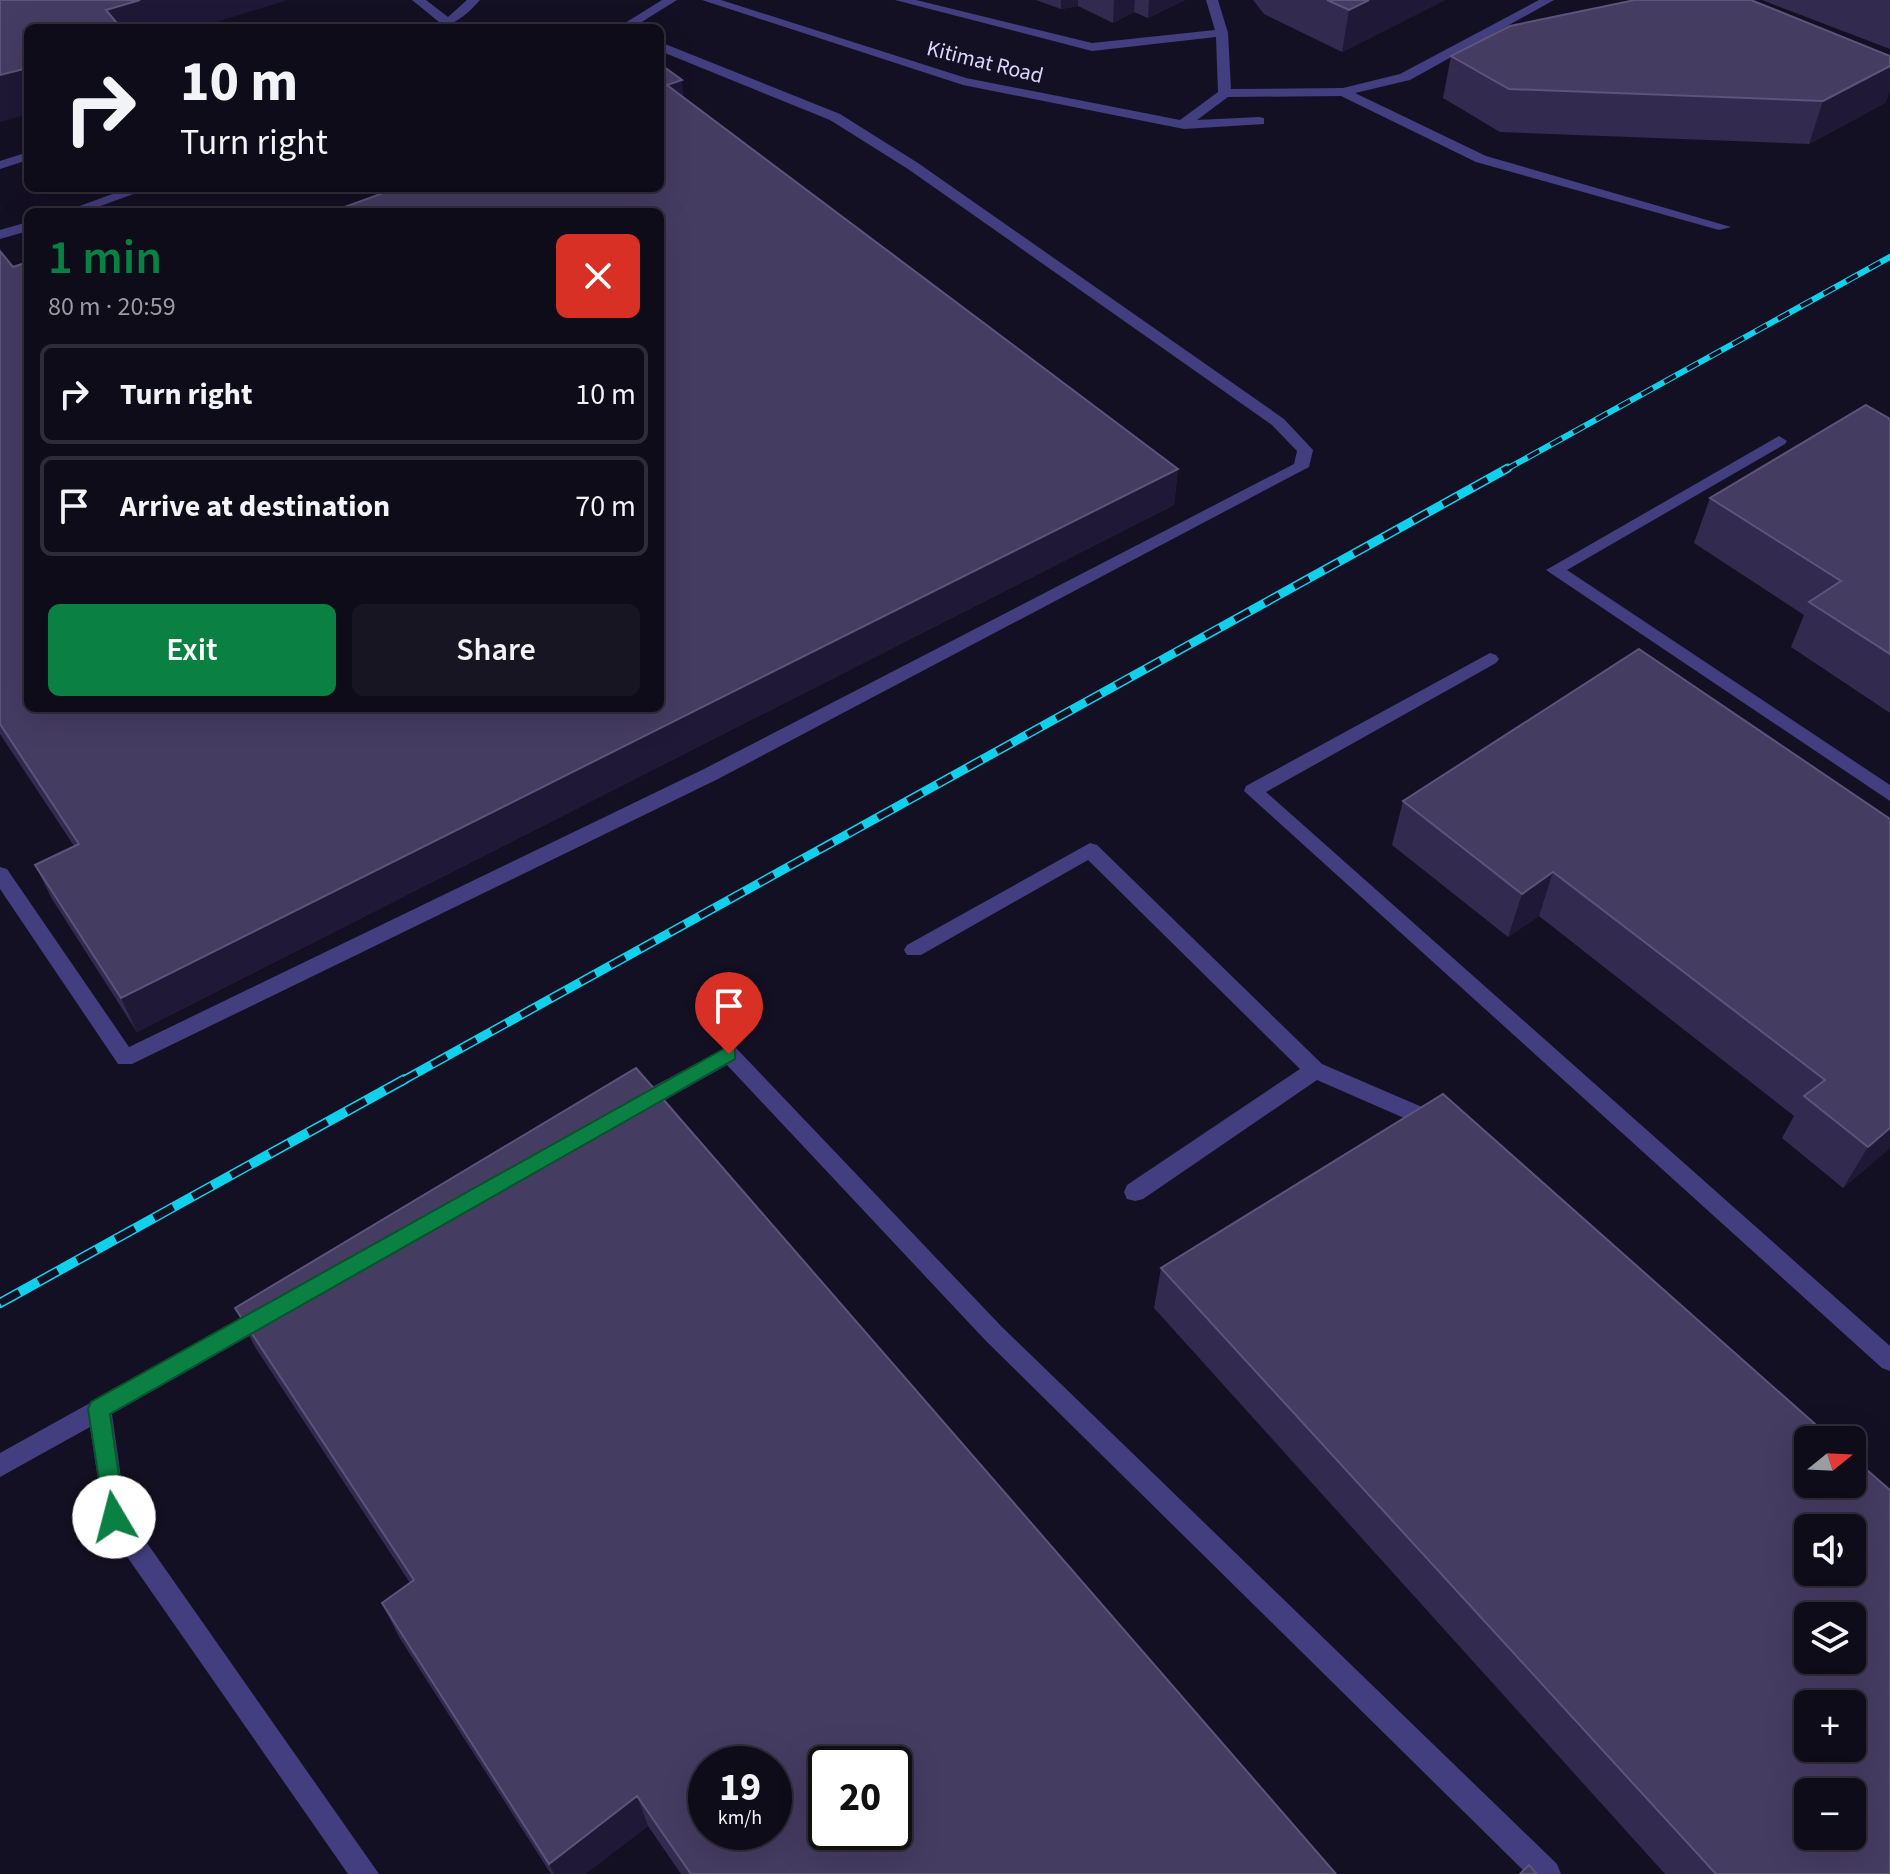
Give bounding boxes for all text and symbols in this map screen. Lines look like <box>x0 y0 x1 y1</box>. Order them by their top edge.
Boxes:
street label: Kitimat Road <box>923 32 1047 92</box>
text: 10 m <box>180 43 298 122</box>
icon: right <box>48 56 152 160</box>
text: Turn right <box>180 117 328 168</box>
text: 1 min <box>48 224 162 292</box>
button: close <box>556 234 640 318</box>
text: 80 m · 20:59 <box>48 288 176 325</box>
icon: right <box>52 372 96 416</box>
text: Turn right <box>120 373 252 416</box>
text: 10 m <box>575 373 636 416</box>
icon: arrive <box>52 484 96 528</box>
text: Arrive at destination <box>120 485 390 528</box>
text: 70 m <box>575 485 636 528</box>
button: Exit <box>48 604 336 696</box>
button: Share <box>352 604 640 696</box>
pin <box>695 972 763 1054</box>
icon: arrive <box>707 984 751 1028</box>
north arrow <box>1794 1426 1866 1498</box>
map controls <box>1794 1426 1866 1850</box>
position arrow <box>72 1475 156 1559</box>
button: sound <box>1794 1514 1866 1586</box>
button: layers <box>1794 1602 1866 1674</box>
button: + <box>1794 1690 1866 1762</box>
speed limit sign: 20 <box>808 1746 912 1850</box>
text: 19 <box>719 1759 761 1816</box>
button: − <box>1794 1778 1866 1850</box>
text: km/h <box>718 1804 762 1832</box>

